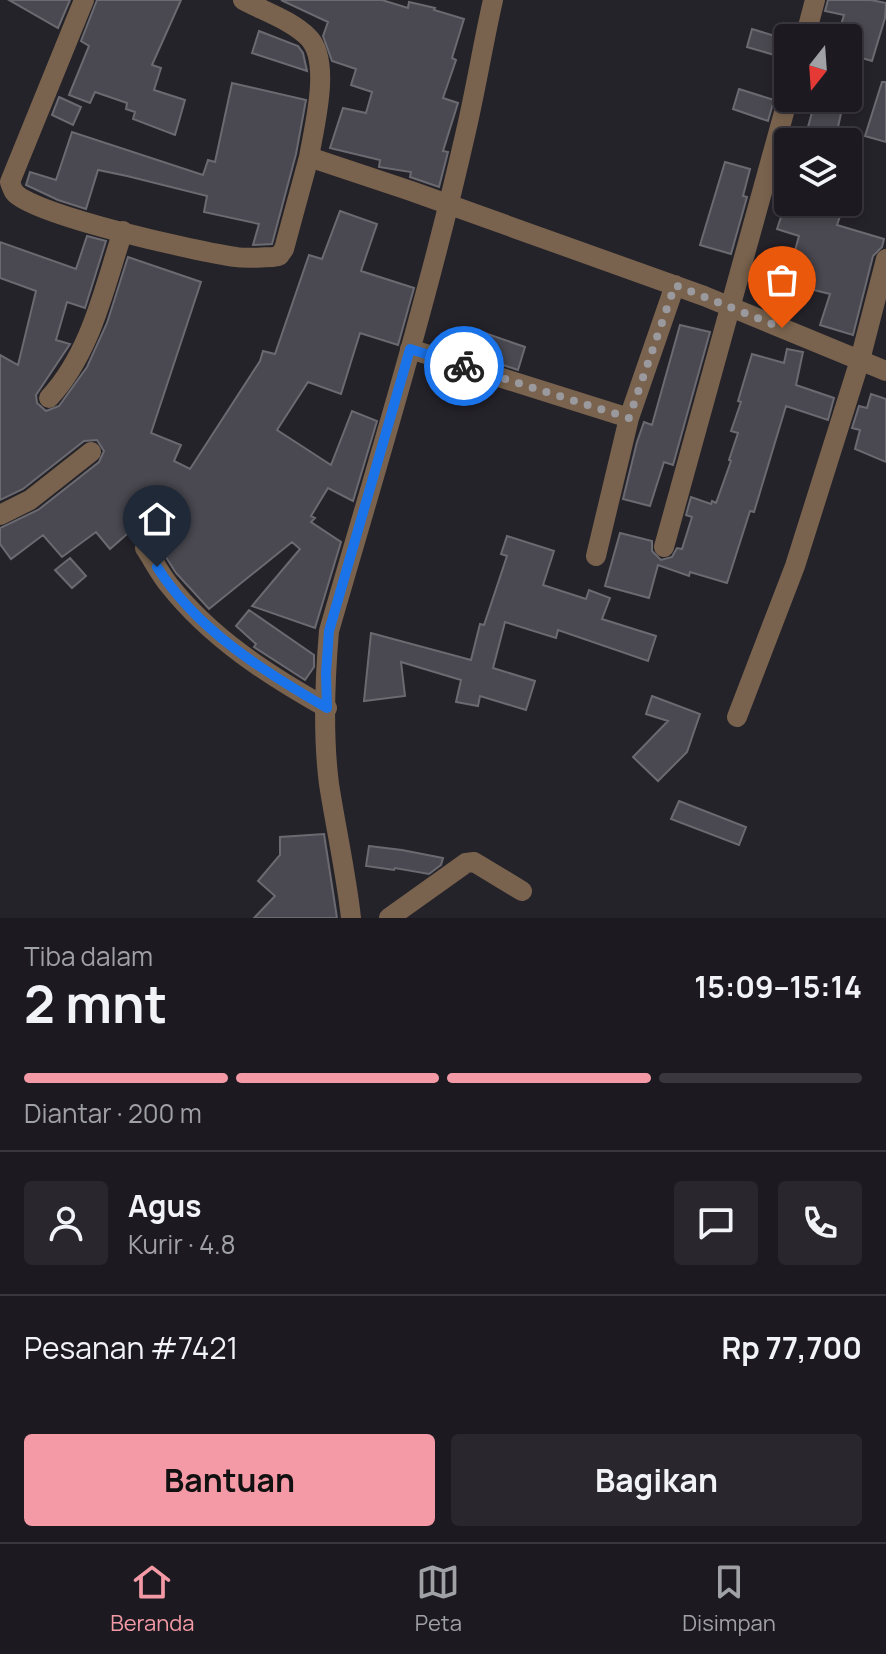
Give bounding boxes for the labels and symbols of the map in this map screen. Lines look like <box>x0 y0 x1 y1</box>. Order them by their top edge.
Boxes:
north arrow <box>774 24 862 112</box>
pin <box>748 246 816 328</box>
courier <box>424 326 504 406</box>
pin <box>123 485 191 567</box>

